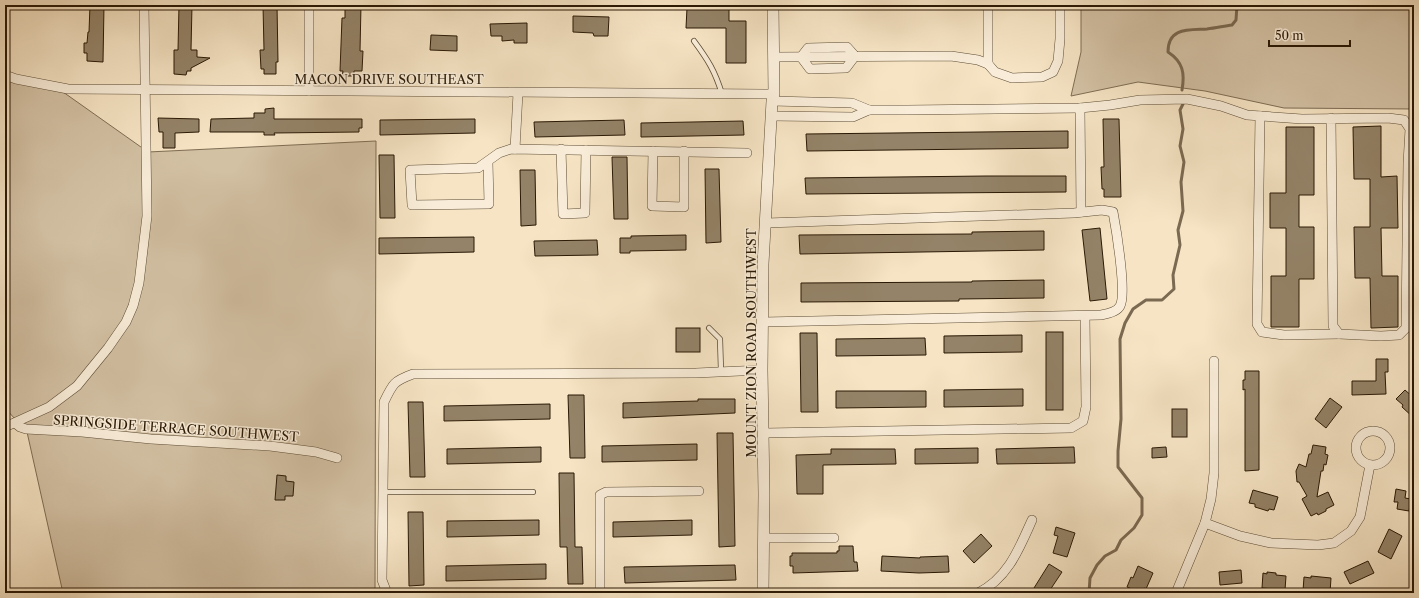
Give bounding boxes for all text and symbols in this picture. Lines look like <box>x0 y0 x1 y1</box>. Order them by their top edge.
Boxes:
scale bar <box>1269 22 1350 48</box>
text: 50 m <box>1275 28 1304 43</box>
street label: MACON DRIVE SOUTHEAST <box>294 71 484 87</box>
street label: MOUNT ZION ROAD SOUTHWEST <box>743 228 759 458</box>
street label: SPRINGSIDE TERRACE SOUTHWEST <box>53 411 300 445</box>

